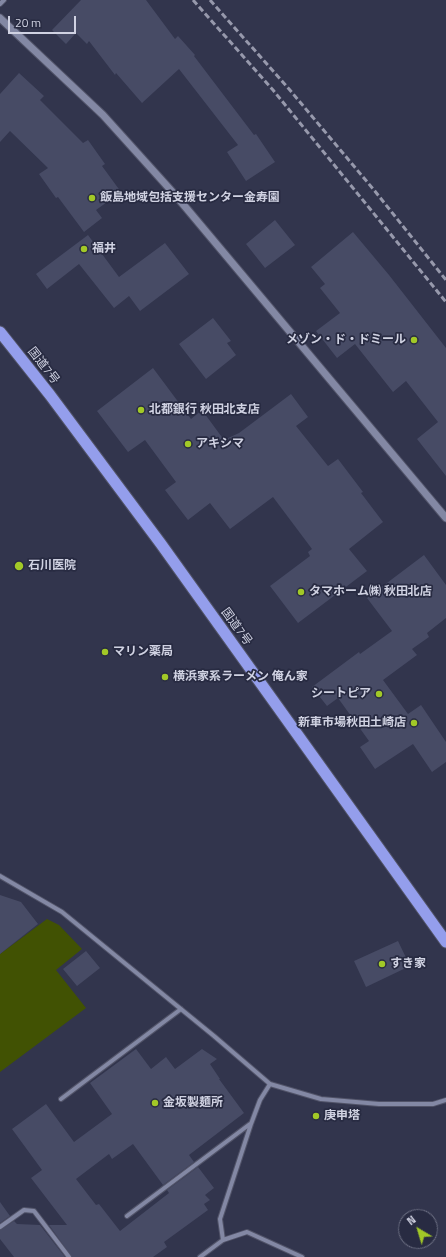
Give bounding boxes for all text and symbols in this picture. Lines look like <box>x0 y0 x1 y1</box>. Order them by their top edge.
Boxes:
scale bar <box>10 8 78 34</box>
text: 20 m <box>15 13 41 32</box>
place label: 飯島地域包括支援センター金寿園 <box>100 191 280 205</box>
marker: 飯島地域包括支援センター金寿園 <box>87 193 97 203</box>
place label: 福井 <box>92 242 116 256</box>
marker: 福井 <box>79 244 89 254</box>
place label: メゾン・ド・ドミール <box>286 333 406 347</box>
marker: メゾン・ド・ドミール <box>409 335 419 345</box>
street label: 国道7号 <box>24 345 62 387</box>
place label: 北都銀行 秋田北支店 <box>149 403 260 417</box>
marker: 北都銀行 秋田北支店 <box>136 405 146 415</box>
place label: アキシマ <box>196 437 244 451</box>
marker: アキシマ <box>183 439 193 449</box>
place label: 石川医院 <box>28 559 76 573</box>
marker: 石川医院 <box>13 560 25 572</box>
place label: タマホーム㈱ 秋田北店 <box>309 585 432 599</box>
marker: タマホーム㈱ 秋田北店 <box>296 587 306 597</box>
street label: 国道7号 <box>218 605 254 649</box>
place label: マリン薬局 <box>113 645 173 659</box>
marker: マリン薬局 <box>100 647 110 657</box>
place label: 横浜家系ラーメン 俺ん家 <box>173 670 308 684</box>
marker: 横浜家系ラーメン 俺ん家 <box>160 672 170 682</box>
place label: シートピア <box>311 687 371 701</box>
marker: シートピア <box>374 689 384 699</box>
place label: 新車市場秋田土崎店 <box>298 716 406 730</box>
marker: 新車市場秋田土崎店 <box>409 718 419 728</box>
place label: すき家 <box>390 957 426 971</box>
marker: すき家 <box>377 959 387 969</box>
place label: 金坂製麺所 <box>163 1096 223 1110</box>
marker: 金坂製麺所 <box>150 1098 160 1108</box>
place label: 庚申塔 <box>324 1109 360 1123</box>
marker: 庚申塔 <box>311 1111 321 1121</box>
north arrow <box>398 1209 438 1249</box>
text: N <box>403 1212 419 1229</box>

